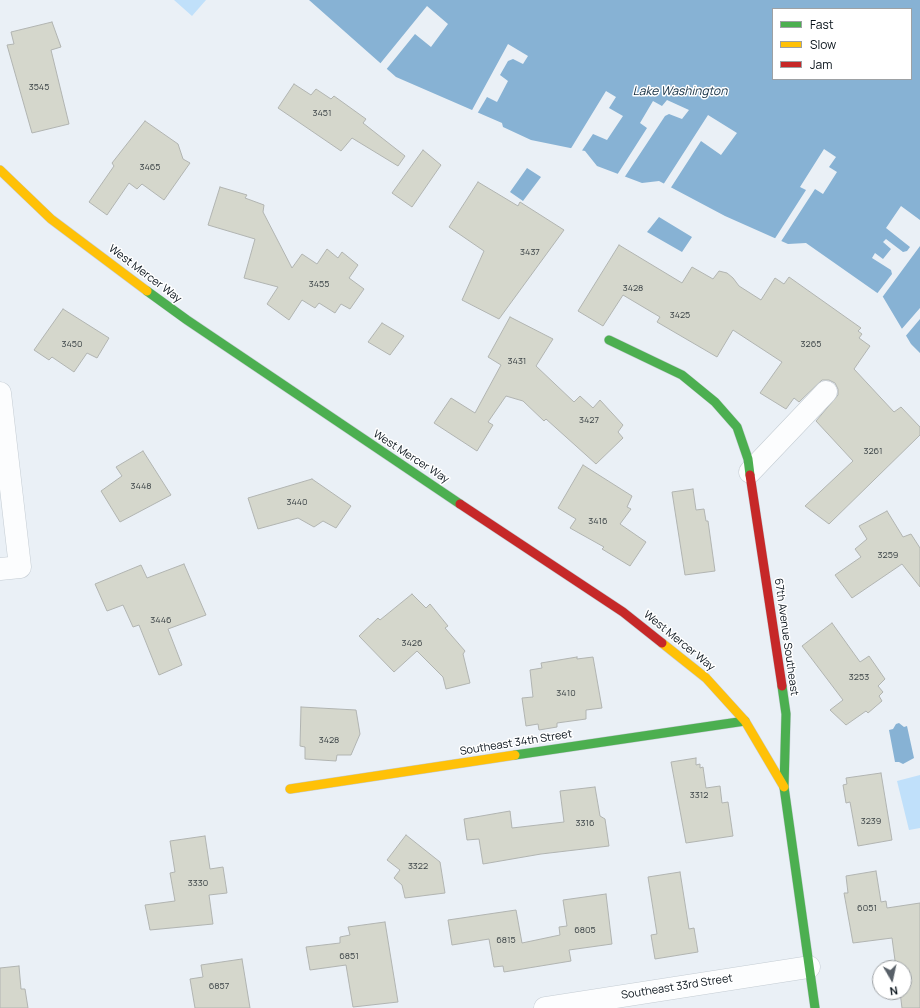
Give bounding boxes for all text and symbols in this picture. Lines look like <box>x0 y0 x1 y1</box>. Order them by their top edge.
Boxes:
legend <box>772 8 912 80</box>
text: Fast <box>810 16 834 33</box>
text: Slow <box>810 36 836 53</box>
text: Jam <box>810 56 832 73</box>
house number: 3545 <box>29 82 49 92</box>
water label: Lake Washington <box>633 85 727 99</box>
house number: 3451 <box>313 108 331 118</box>
house number: 3465 <box>139 162 161 172</box>
street label: West Mercer Way <box>106 242 184 306</box>
house number: 3437 <box>520 247 540 257</box>
house number: 3455 <box>309 279 329 289</box>
house number: 3428 <box>623 283 643 293</box>
house number: 3425 <box>670 310 690 320</box>
house number: 3450 <box>62 339 82 349</box>
house number: 3265 <box>801 339 821 349</box>
house number: 3431 <box>508 356 526 366</box>
house number: 3427 <box>579 415 599 425</box>
street label: West Mercer Way <box>371 428 451 486</box>
house number: 3261 <box>863 446 883 456</box>
house number: 3448 <box>131 481 151 491</box>
house number: 3440 <box>286 497 308 507</box>
house number: 3416 <box>588 516 608 526</box>
house number: 3259 <box>878 550 898 560</box>
street label: 67th Avenue Southeast <box>771 577 801 697</box>
street label: West Mercer Way <box>641 608 717 674</box>
house number: 3446 <box>150 615 172 625</box>
house number: 3426 <box>402 638 422 648</box>
house number: 3253 <box>849 672 869 682</box>
house number: 3410 <box>556 688 576 698</box>
street label: Southeast 34th Street <box>459 728 573 758</box>
house number: 3428 <box>319 735 339 745</box>
house number: 3312 <box>690 790 708 800</box>
house number: 3239 <box>861 816 881 826</box>
house number: 3316 <box>575 818 595 828</box>
house number: 3322 <box>408 861 428 871</box>
house number: 3330 <box>188 878 208 888</box>
house number: 6051 <box>857 903 877 913</box>
house number: 6805 <box>574 925 596 935</box>
house number: 6815 <box>496 935 516 945</box>
house number: 6851 <box>339 951 359 961</box>
north arrow <box>872 960 912 1000</box>
street label: Southeast 33rd Street <box>620 972 734 1002</box>
house number: 6857 <box>209 981 229 991</box>
text: N <box>889 983 899 999</box>

